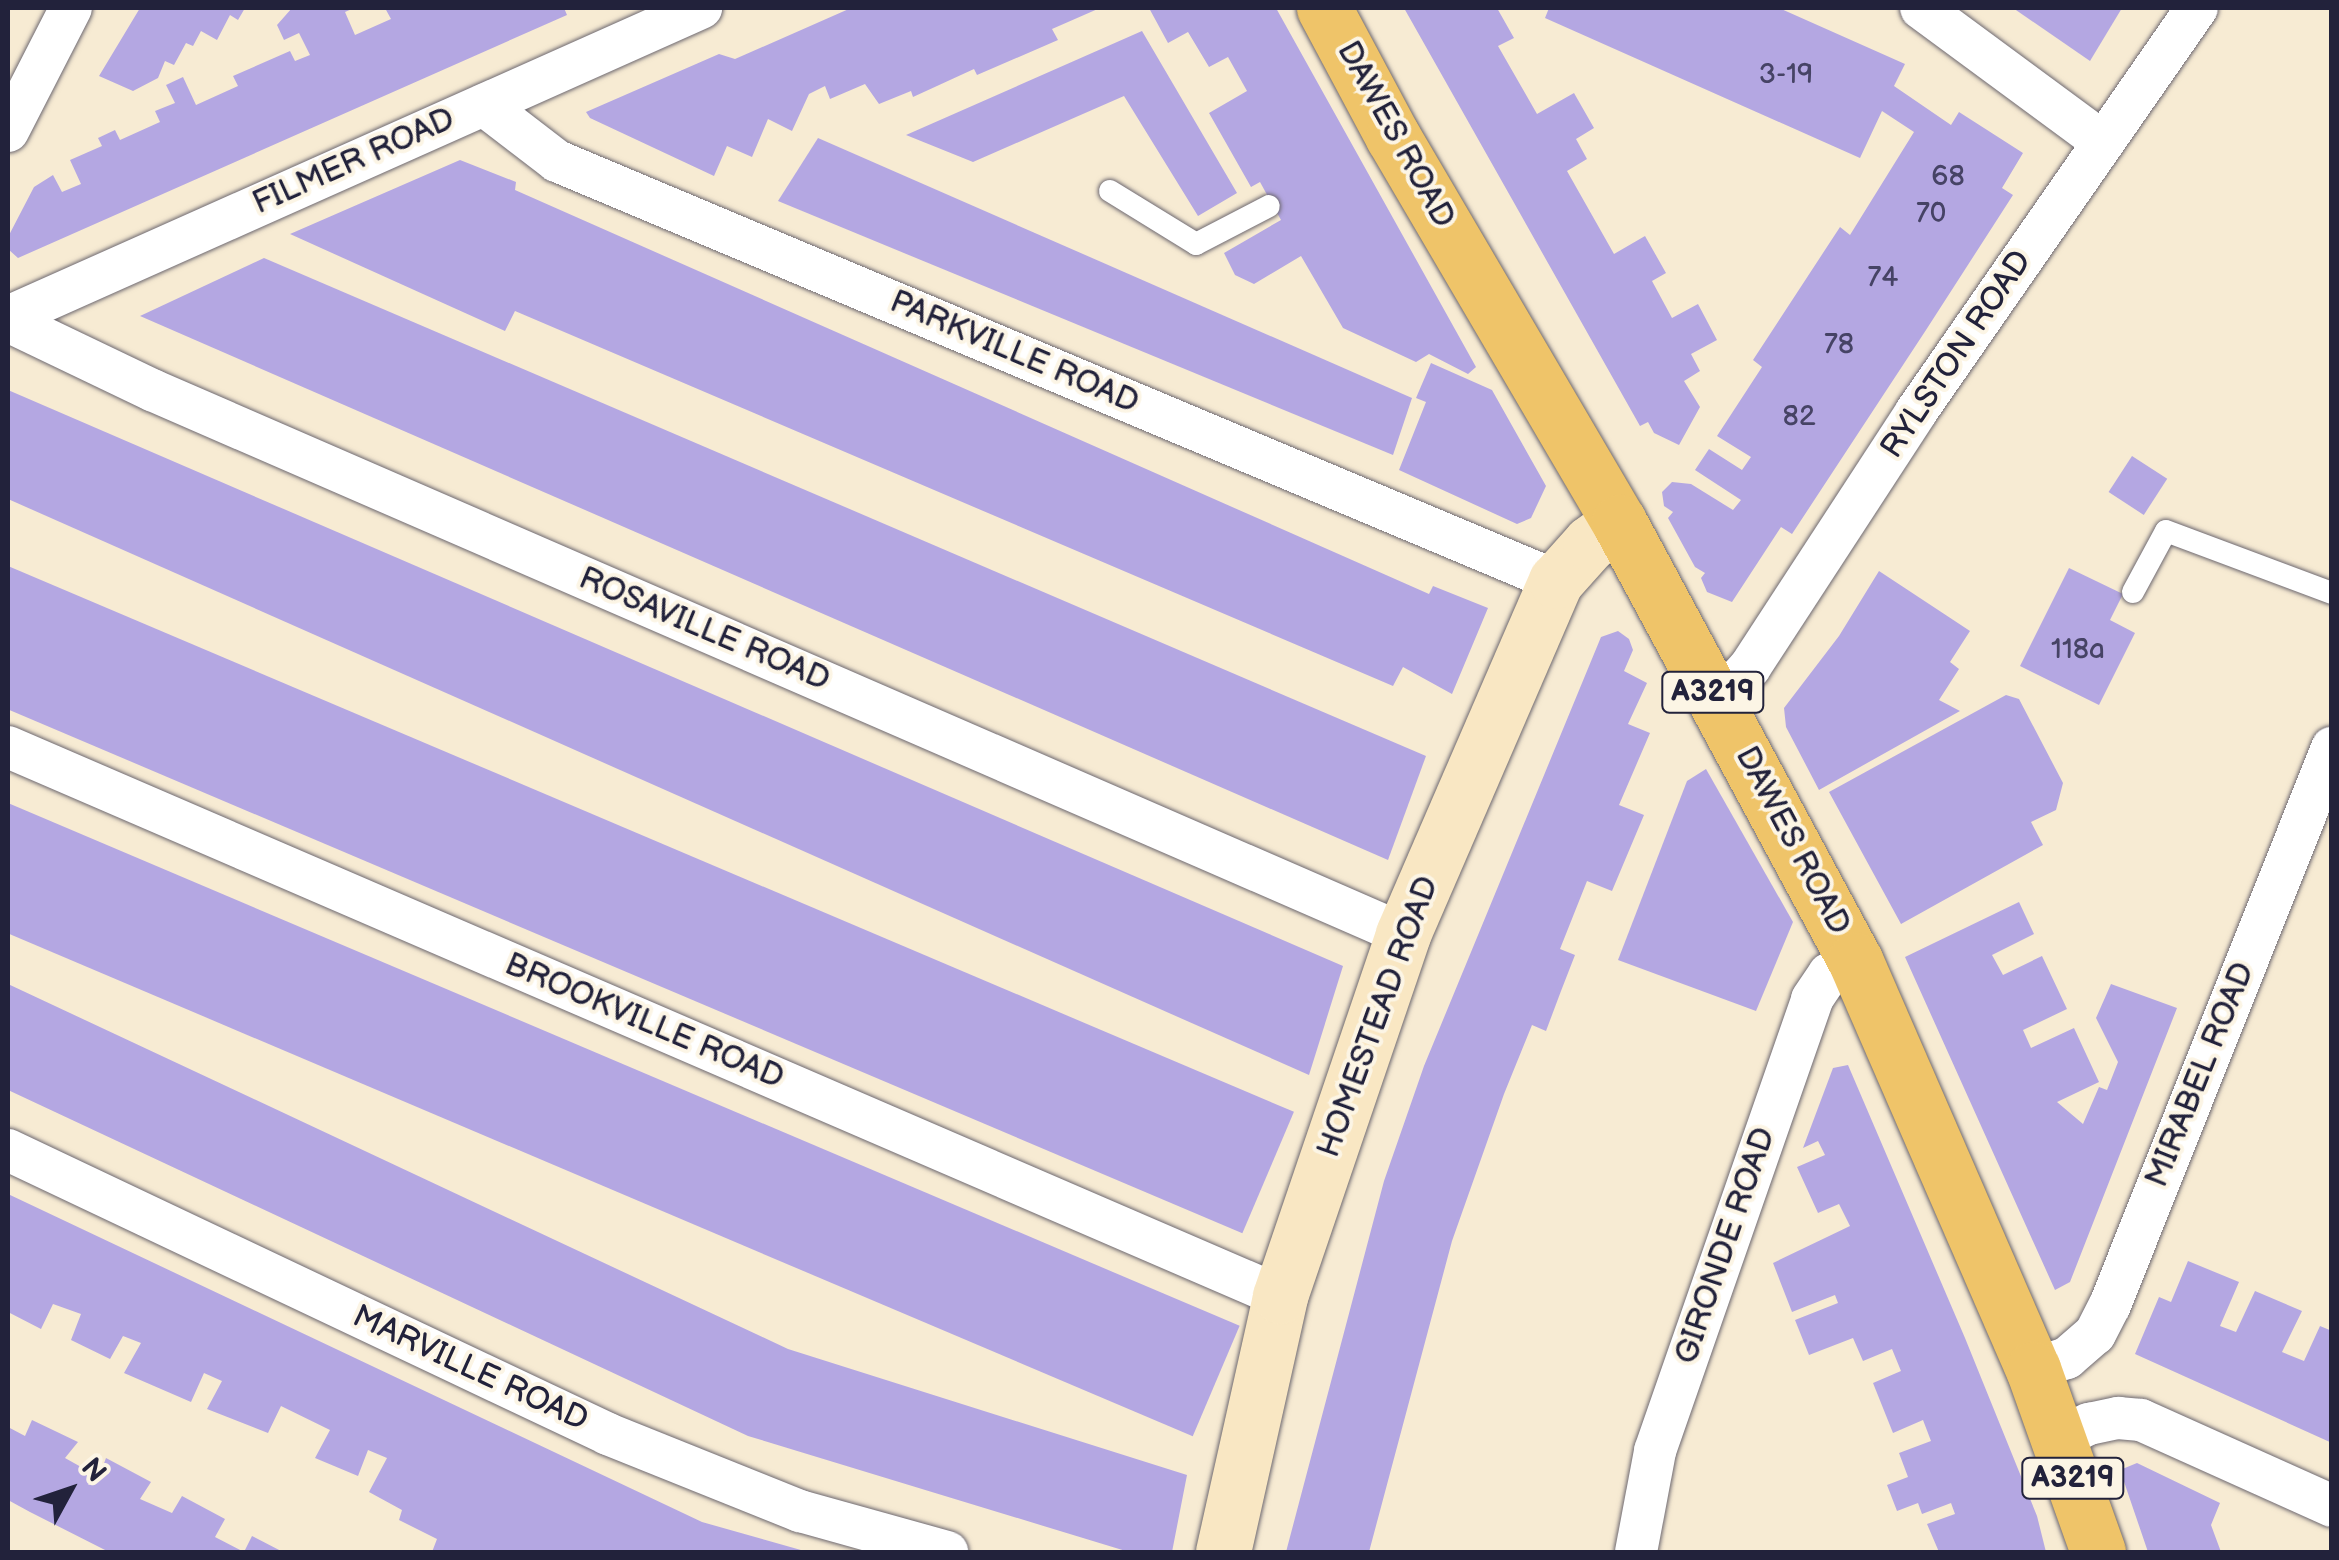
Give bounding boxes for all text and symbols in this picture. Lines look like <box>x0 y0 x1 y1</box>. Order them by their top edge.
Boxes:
street label: DAWES ROAD <box>1328 35 1462 235</box>
house number: 3-19 <box>1759 58 1813 92</box>
street label: FILMER ROAD <box>247 100 461 224</box>
house number: 68 <box>1931 160 1965 194</box>
house number: 70 <box>1916 197 1946 231</box>
street label: RYLSTON ROAD <box>1873 244 2041 466</box>
house number: 74 <box>1868 261 1898 295</box>
street label: PARKVILLE ROAD <box>884 283 1144 423</box>
house number: 78 <box>1824 328 1854 362</box>
house number: 82 <box>1783 400 1815 434</box>
street label: ROSAVILLE ROAD <box>573 560 835 700</box>
house number: 118a <box>2051 633 2105 667</box>
road number: A3219 <box>1660 667 1766 717</box>
street label: DAWES ROAD <box>1726 740 1858 942</box>
street label: HOMESTEAD ROAD <box>1310 871 1448 1163</box>
street label: BROOKVILLE ROAD <box>499 946 789 1098</box>
street label: MIRABEL ROAD <box>2138 957 2264 1193</box>
street label: GIRONDE ROAD <box>1668 1123 1784 1369</box>
street label: MARVILLE ROAD <box>346 1298 594 1440</box>
north arrow <box>20 1440 120 1540</box>
text: N <box>74 1452 113 1489</box>
road number: A3219 <box>2020 1453 2126 1503</box>

